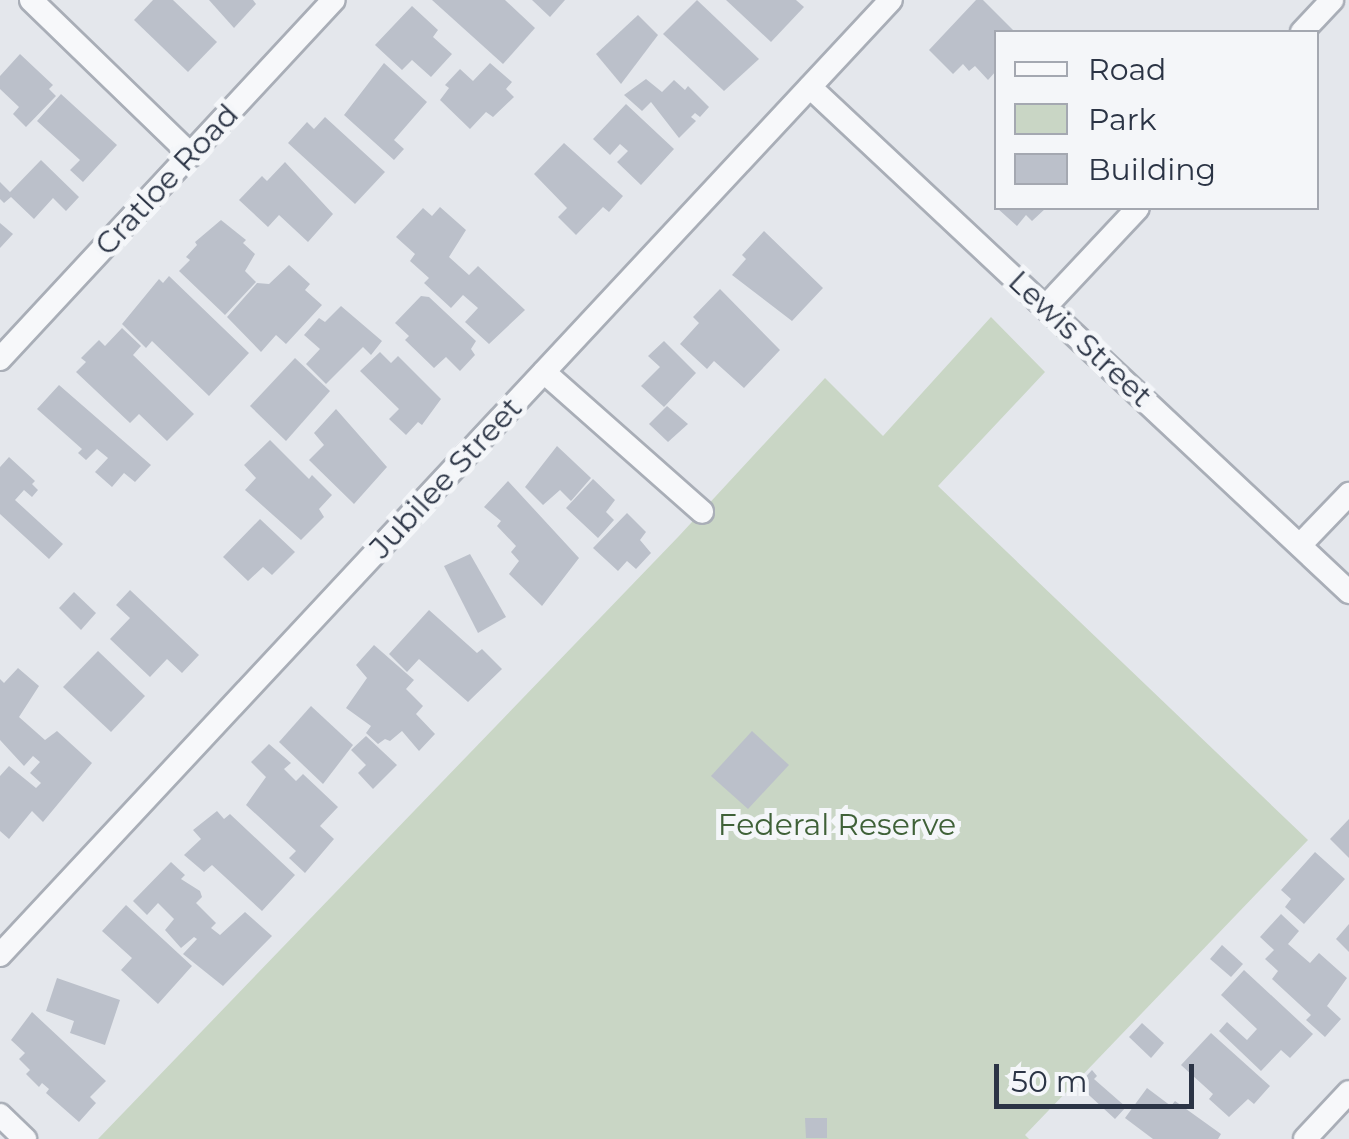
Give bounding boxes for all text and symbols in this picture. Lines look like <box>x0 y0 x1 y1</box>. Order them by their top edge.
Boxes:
legend <box>994 30 1319 210</box>
text: Road <box>1088 51 1166 88</box>
street label: Cratloe Road <box>88 97 246 263</box>
text: Park <box>1088 101 1157 138</box>
text: Building <box>1088 151 1216 188</box>
street label: Lewis Street <box>1001 263 1159 415</box>
street label: Jubilee Street <box>362 390 530 566</box>
park label: Federal Reserve <box>718 807 956 843</box>
scale bar <box>999 1044 1199 1106</box>
text: 50 m <box>1011 1063 1088 1100</box>

